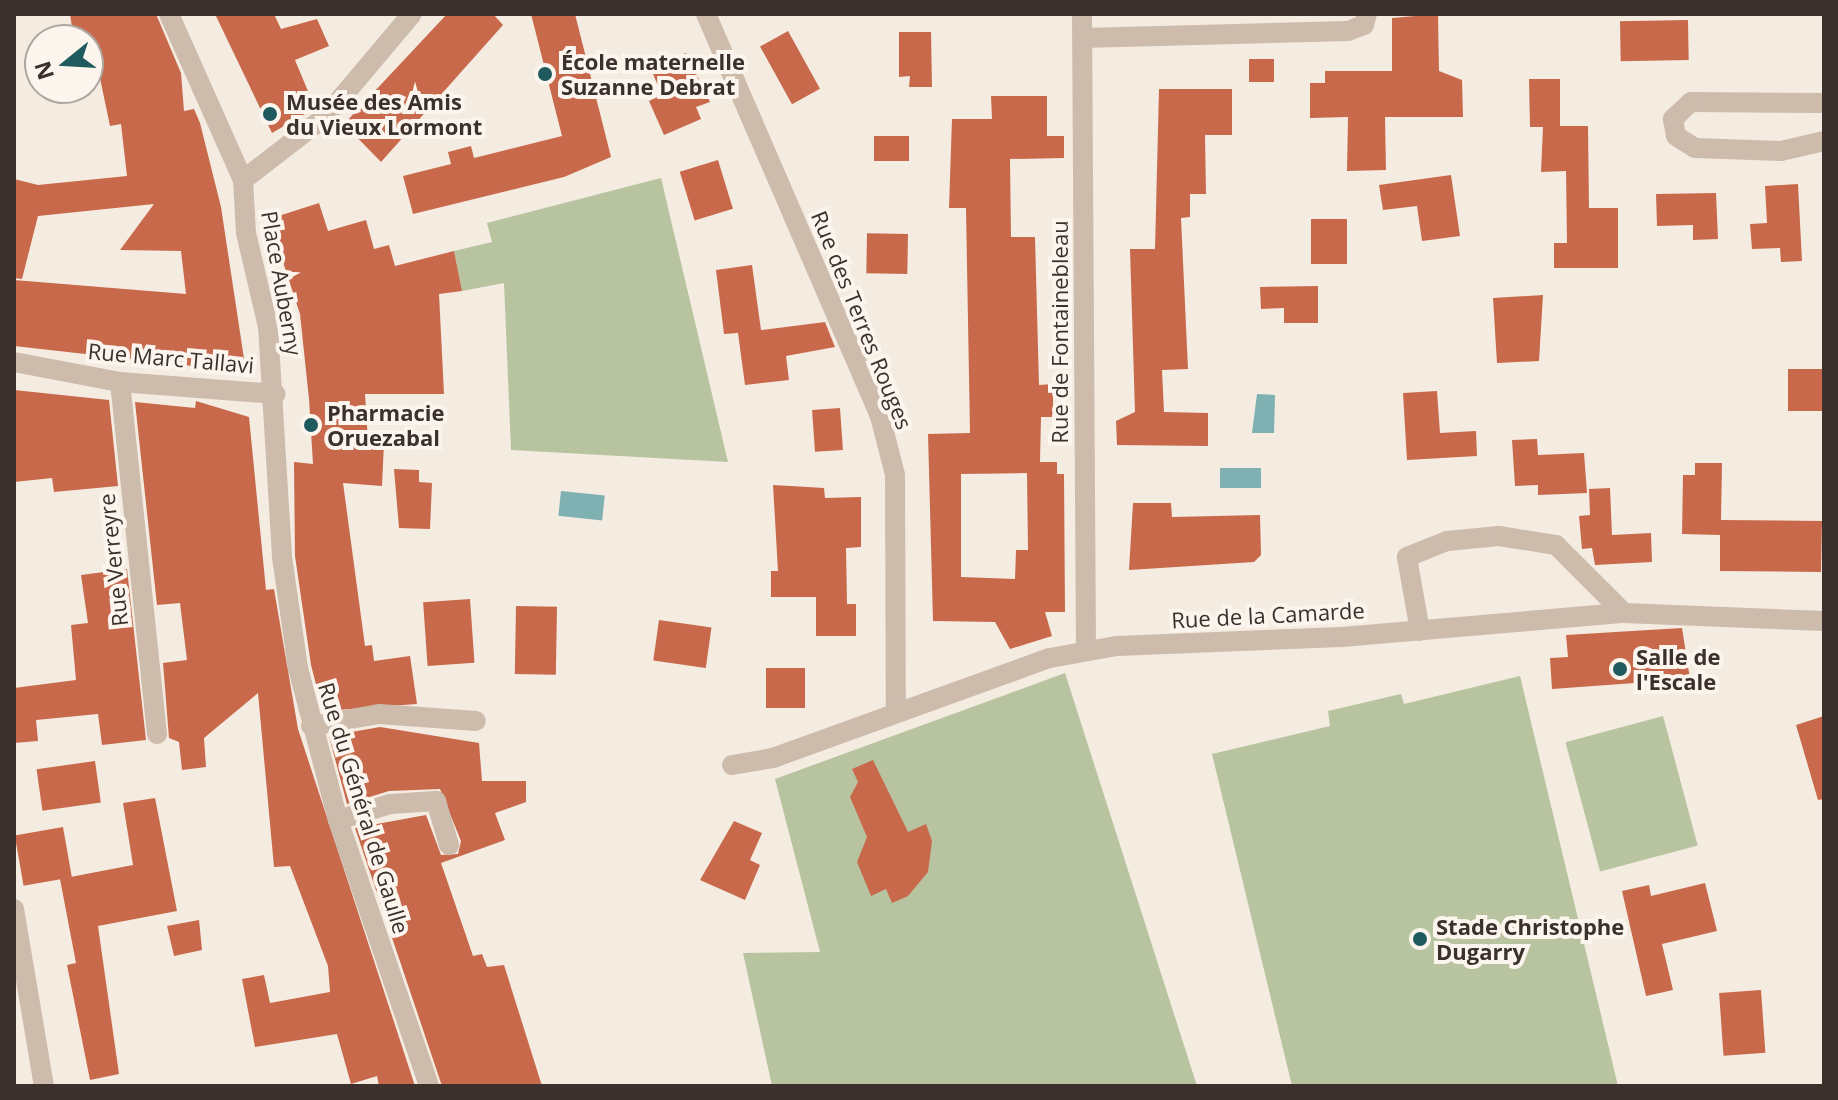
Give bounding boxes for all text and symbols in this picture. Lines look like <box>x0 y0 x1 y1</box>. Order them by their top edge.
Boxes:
north arrow <box>24 24 104 104</box>
place label: École maternelle Suzanne Debrat <box>561 48 745 100</box>
text: N <box>26 58 60 84</box>
marker: École maternelle Suzanne Debrat <box>536 65 554 83</box>
place label: Musée des Amis du Vieux Lormont <box>286 88 482 140</box>
marker: Musée des Amis du Vieux Lormont <box>261 105 279 123</box>
street label: Rue des Terres Rouges <box>806 207 918 433</box>
street label: Place Auberny <box>256 209 308 357</box>
street label: Rue de Fontainebleau <box>1047 220 1073 444</box>
street label: Rue Marc Tallavi <box>87 338 255 378</box>
place label: Pharmacie Oruezabal <box>327 399 444 450</box>
marker: Pharmacie Oruezabal <box>302 416 320 434</box>
street label: Rue Verreyre <box>93 492 133 628</box>
street label: Rue de la Camarde <box>1171 597 1365 633</box>
place label: Salle de l'Escale <box>1636 643 1720 694</box>
marker: Salle de l'Escale <box>1611 660 1629 678</box>
street label: Rue du Général de Gaulle <box>313 679 415 937</box>
place label: Stade Christophe Dugarry <box>1436 913 1624 964</box>
marker: Stade Christophe Dugarry <box>1411 930 1429 948</box>

